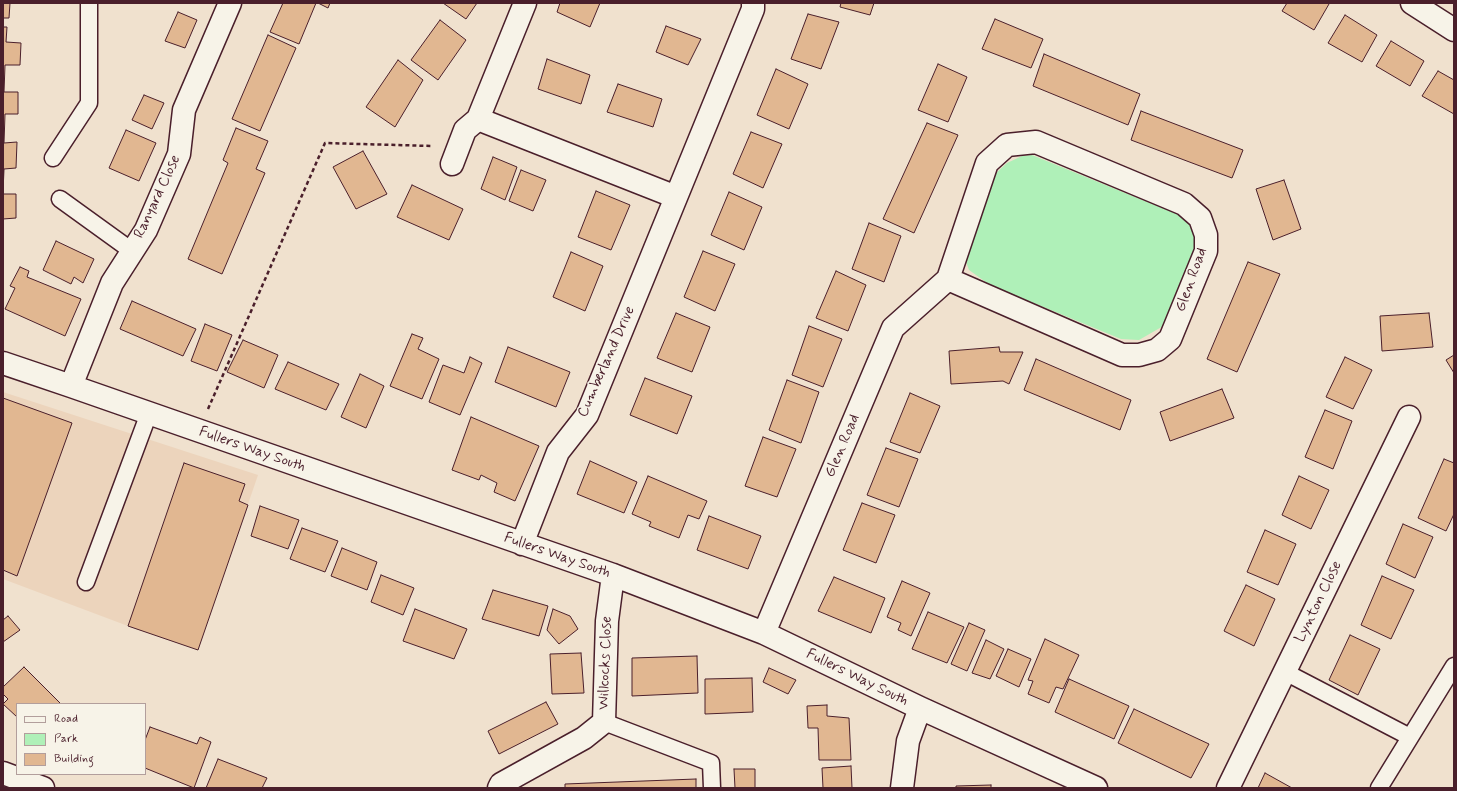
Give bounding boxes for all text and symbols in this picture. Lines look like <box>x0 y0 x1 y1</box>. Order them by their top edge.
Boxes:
street label: Ranyard Close <box>131 152 185 242</box>
street label: Glen Road <box>1172 246 1212 314</box>
street label: Cumberland Drive <box>574 304 640 420</box>
street label: Glen Road <box>822 412 864 480</box>
street label: Fullers Way South <box>196 423 308 477</box>
street label: Fullers Way South <box>501 529 613 583</box>
street label: Lynton Close <box>1292 558 1346 646</box>
street label: Willcocks Close <box>595 616 617 710</box>
street label: Fullers Way South <box>803 646 911 710</box>
legend <box>16 703 146 775</box>
text: Road <box>54 711 78 727</box>
text: Park <box>54 731 78 747</box>
text: Building <box>54 751 94 767</box>

